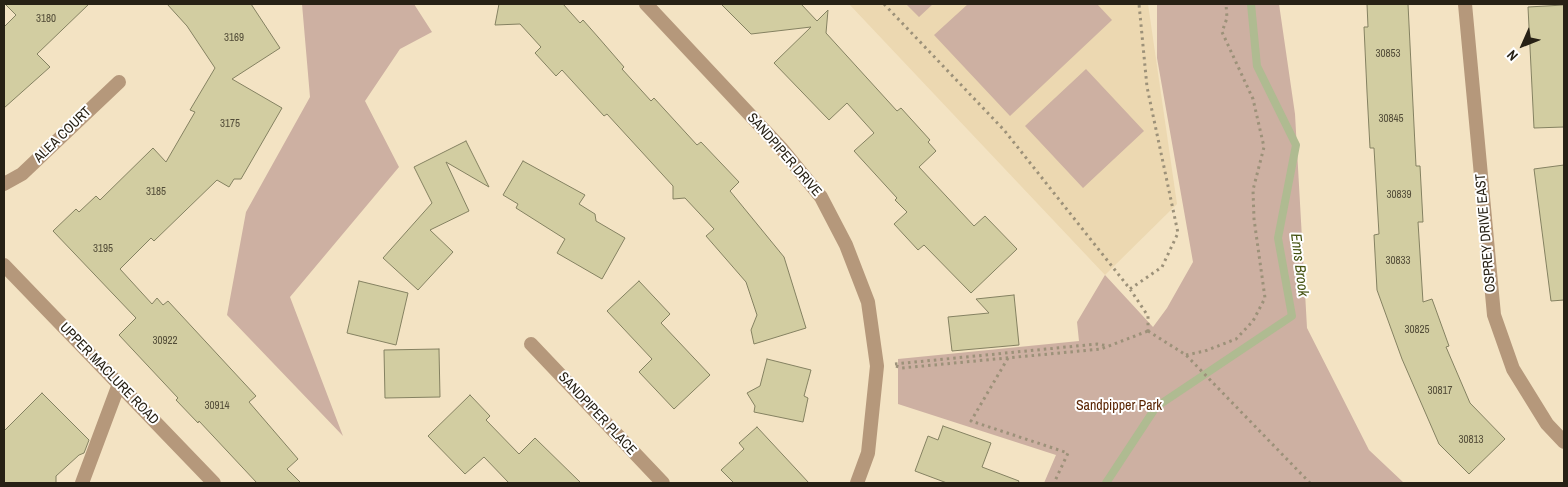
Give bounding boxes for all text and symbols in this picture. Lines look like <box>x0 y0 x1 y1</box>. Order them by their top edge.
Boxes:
house number: 3180 <box>36 12 56 26</box>
north arrow <box>1498 20 1548 70</box>
house number: 3169 <box>224 31 244 45</box>
text: N <box>1503 46 1522 65</box>
house number: 30853 <box>1375 47 1401 61</box>
street label: ALEA COURT <box>31 104 95 166</box>
street label: SANDPIPER DRIVE <box>743 110 825 200</box>
house number: 30845 <box>1378 112 1404 126</box>
house number: 3175 <box>220 117 240 131</box>
street label: OSPREY DRIVE EAST <box>1472 173 1500 293</box>
house number: 3185 <box>146 185 166 199</box>
house number: 30839 <box>1386 188 1412 202</box>
water label: Enns Brook <box>1286 232 1312 298</box>
house number: 3195 <box>93 242 113 256</box>
house number: 30833 <box>1385 254 1411 268</box>
street label: UPPER MACLURE ROAD <box>56 320 162 428</box>
house number: 30825 <box>1404 323 1430 337</box>
house number: 30922 <box>152 334 178 348</box>
street label: SANDPIPER PLACE <box>554 369 640 459</box>
house number: 30817 <box>1427 384 1453 398</box>
park label: Sandpipper Park <box>1076 398 1162 414</box>
house number: 30914 <box>204 399 230 413</box>
house number: 30813 <box>1458 433 1484 447</box>

